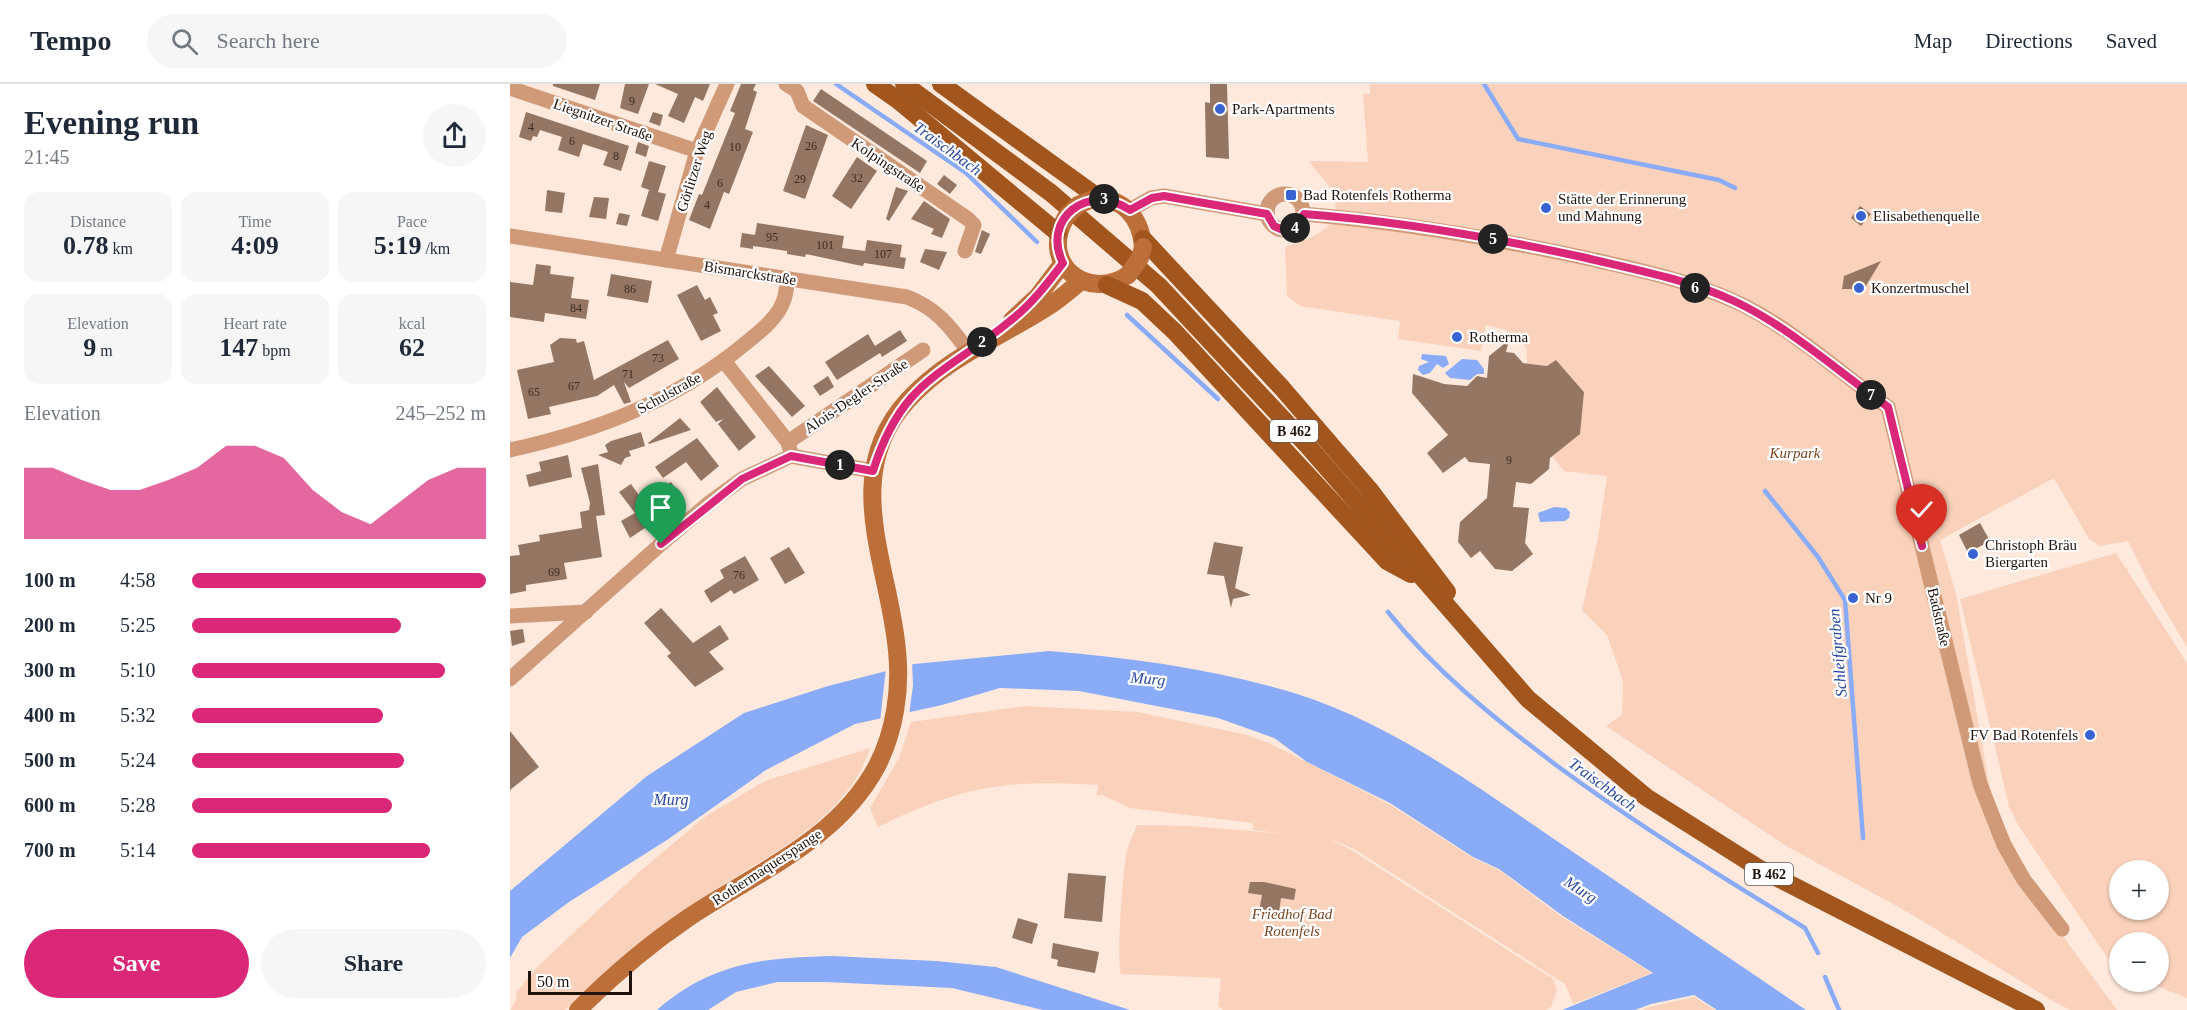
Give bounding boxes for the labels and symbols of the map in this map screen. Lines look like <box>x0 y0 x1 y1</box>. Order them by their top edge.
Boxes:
house number: 9 <box>629 94 635 108</box>
street label: Liegnitzer Straße <box>551 96 655 145</box>
place label: Park-Apartments <box>1232 101 1335 117</box>
marker: Park-Apartments <box>1213 102 1227 116</box>
water label: Traischbach <box>911 118 985 179</box>
house number: 4 <box>528 120 534 134</box>
street label: Görlitzer Weg <box>673 128 715 214</box>
house number: 6 <box>569 134 575 148</box>
street label: Kolpingstraße <box>848 135 928 196</box>
house number: 26 <box>805 139 817 153</box>
house number: 10 <box>729 140 741 154</box>
house number: 8 <box>613 149 619 163</box>
house number: 32 <box>851 171 863 185</box>
house number: 29 <box>794 172 806 186</box>
house number: 6 <box>717 176 723 190</box>
pin: 3 <box>1089 184 1119 214</box>
place label: Bad Rotenfels Rotherma <box>1303 187 1452 203</box>
marker: Bad Rotenfels Rotherma <box>1284 188 1298 202</box>
place label: Stätte der Erinnerung und Mahnung <box>1558 191 1687 224</box>
house number: 4 <box>704 198 710 212</box>
marker: Stätte der Erinnerung und Mahnung <box>1539 201 1553 215</box>
place label: Elisabethenquelle <box>1873 208 1980 224</box>
marker: Elisabethenquelle <box>1854 209 1868 223</box>
pin: 4 <box>1280 213 1310 243</box>
pin: 5 <box>1478 224 1508 254</box>
house number: 95 <box>766 230 778 244</box>
house number: 101 <box>816 238 834 252</box>
house number: 107 <box>874 247 892 261</box>
street label: Bismarckstraße <box>703 258 798 288</box>
pin: 6 <box>1680 273 1710 303</box>
place label: Konzertmuschel <box>1871 280 1969 296</box>
marker: Konzertmuschel <box>1852 281 1866 295</box>
house number: 86 <box>624 282 636 296</box>
house number: 84 <box>570 301 582 315</box>
pin: 2 <box>967 327 997 357</box>
place label: Rotherma <box>1469 329 1528 345</box>
marker: Rotherma <box>1450 330 1464 344</box>
house number: 73 <box>652 351 664 365</box>
street label: Alois-Degler-Straße <box>801 355 911 437</box>
house number: 71 <box>622 367 634 381</box>
street label: Schulstraße <box>635 369 704 417</box>
house number: 67 <box>568 379 580 393</box>
pin: 7 <box>1856 380 1886 410</box>
house number: 65 <box>528 385 540 399</box>
road number: B 462 <box>1270 420 1318 442</box>
park label: Kurpark <box>1769 445 1821 461</box>
pin: 1 <box>825 450 855 480</box>
house number: 9 <box>1506 453 1512 467</box>
pin <box>635 482 686 544</box>
pin <box>1896 484 1947 546</box>
place label: Christoph Bräu Biergarten <box>1985 537 2078 570</box>
marker: Christoph Bräu Biergarten <box>1966 547 1980 561</box>
house number: 69 <box>548 565 560 579</box>
house number: 76 <box>733 568 745 582</box>
street label: Badstraße <box>1924 586 1954 648</box>
place label: Nr 9 <box>1865 590 1892 606</box>
marker: Nr 9 <box>1846 591 1860 605</box>
water label: Schleifgraben <box>1825 608 1851 698</box>
water label: Murg <box>1129 668 1166 689</box>
place label: FV Bad Rotenfels <box>1970 727 2078 743</box>
marker: FV Bad Rotenfels <box>2083 728 2097 742</box>
water label: Traischbach <box>1566 754 1640 815</box>
water label: Murg <box>653 791 688 809</box>
street label: Rothermaquerspange <box>709 825 825 908</box>
road number: B 462 <box>1745 863 1793 885</box>
water label: Murg <box>1560 872 1600 907</box>
park label: Friedhof Bad Rotenfels <box>1251 906 1333 939</box>
scale bar <box>528 968 632 996</box>

